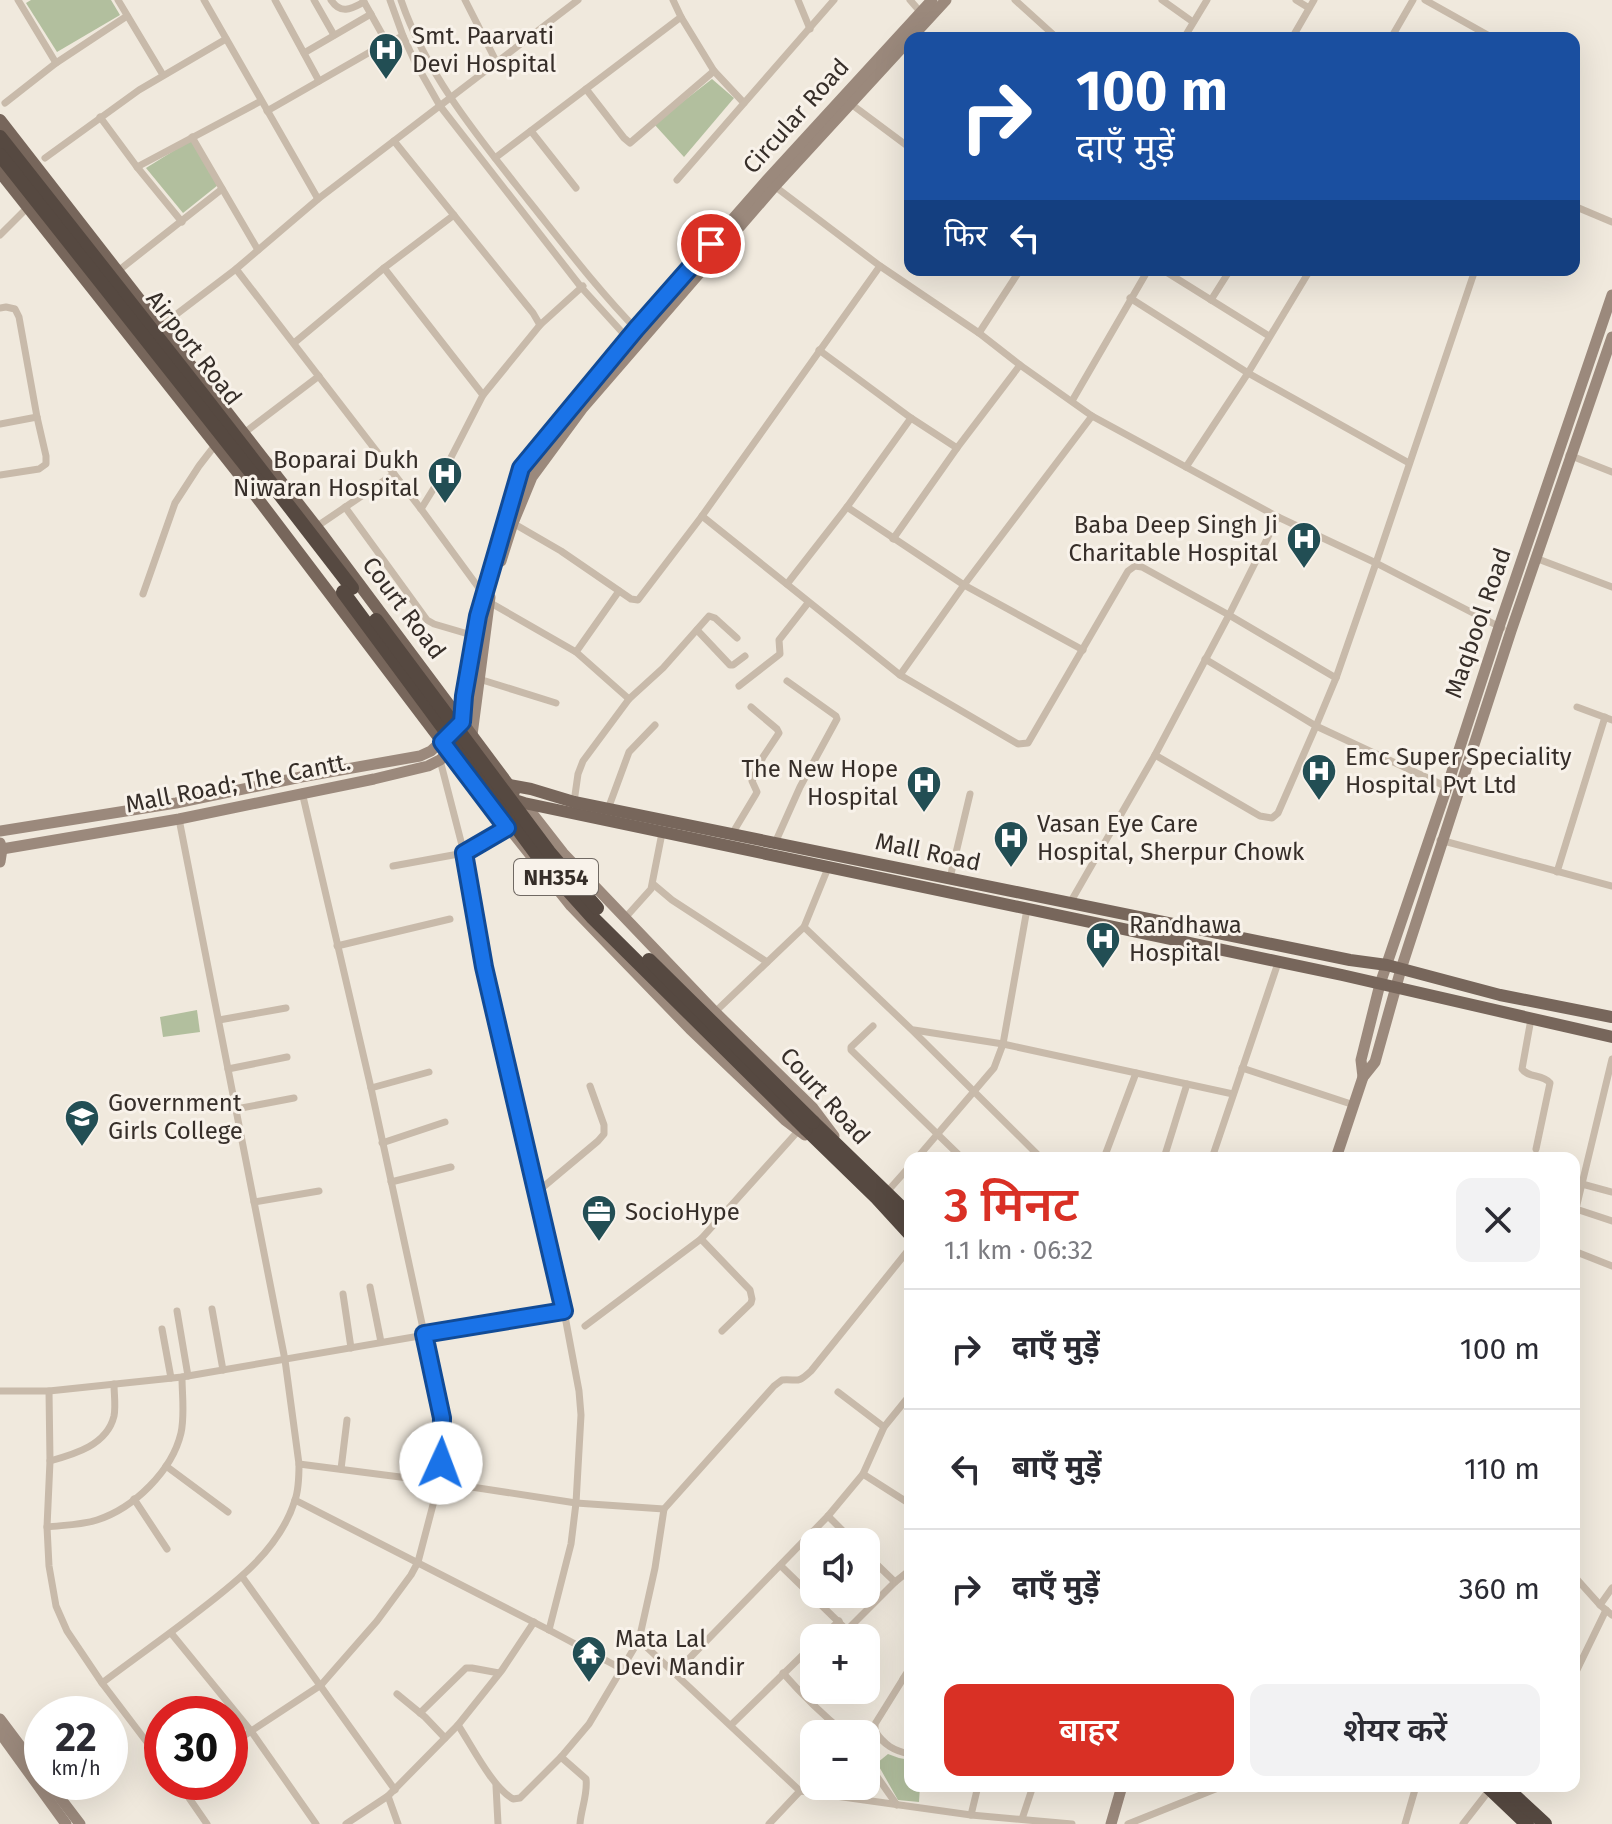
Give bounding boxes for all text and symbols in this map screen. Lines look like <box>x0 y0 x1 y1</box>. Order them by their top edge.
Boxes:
place label: Smt. Paarvati Devi Hospital <box>412 22 556 78</box>
hospital icon: Smt. Paarvati Devi Hospital <box>367 31 405 81</box>
street label: Circular Road <box>737 53 855 179</box>
text: 100 m <box>1076 58 1228 125</box>
icon: right <box>944 64 1048 168</box>
text: दाएँ मुड़ें <box>1076 126 1175 170</box>
pin <box>677 210 745 278</box>
icon: left <box>1003 216 1047 260</box>
text: फिर <box>944 218 987 254</box>
icon: arrive <box>689 222 733 266</box>
street label: Airport Road <box>141 285 247 411</box>
place label: Boparai Dukh Niwaran Hospital <box>233 446 419 502</box>
hospital icon: Boparai Dukh Niwaran Hospital <box>426 455 464 505</box>
place label: Baba Deep Singh Ji Charitable Hospital <box>1069 511 1278 567</box>
hospital icon: Baba Deep Singh Ji Charitable Hospital <box>1285 520 1323 570</box>
street label: Maqbool Road <box>1439 544 1517 702</box>
street label: Court Road <box>357 551 451 665</box>
place label: Emc Super Speciality Hospital Pvt Ltd <box>1345 743 1572 799</box>
street label: Mall Road; The Cantt. <box>123 747 353 819</box>
hospital icon: Emc Super Speciality Hospital Pvt Ltd <box>1300 752 1338 802</box>
place label: The New Hope Hospital <box>741 755 898 811</box>
hospital icon: The New Hope Hospital <box>905 764 943 814</box>
place label: Vasan Eye Care Hospital, Sherpur Chowk <box>1037 810 1305 866</box>
hospital icon: Vasan Eye Care Hospital, Sherpur Chowk <box>992 819 1030 869</box>
street label: Mall Road <box>873 827 983 877</box>
road number: NH354 <box>514 859 598 895</box>
place label: Randhawa Hospital <box>1129 911 1242 967</box>
hospital icon: Randhawa Hospital <box>1084 920 1122 970</box>
street label: Court Road <box>774 1042 876 1150</box>
place label: Government Girls College <box>108 1089 243 1145</box>
school or university icon: Government Girls College <box>63 1098 101 1148</box>
text: 3 मिनट <box>944 1176 1078 1234</box>
button: close <box>1456 1178 1540 1262</box>
office icon: SocioHype <box>580 1193 618 1243</box>
place label: SocioHype <box>625 1198 740 1226</box>
text: 1.1 km · 06:32 <box>944 1235 1093 1266</box>
icon: right <box>944 1327 988 1371</box>
text: दाएँ मुड़ें <box>1012 1329 1100 1365</box>
text: 100 m <box>1460 1331 1540 1367</box>
position arrow <box>399 1421 483 1505</box>
icon: left <box>944 1447 988 1491</box>
text: बाएँ मुड़ें <box>1012 1449 1101 1485</box>
text: 110 m <box>1464 1451 1540 1487</box>
map controls <box>800 1528 880 1800</box>
button: sound <box>800 1528 880 1608</box>
icon: right <box>944 1567 988 1611</box>
text: दाएँ मुड़ें <box>1012 1569 1100 1605</box>
text: 360 m <box>1459 1571 1540 1607</box>
button: + <box>800 1624 880 1704</box>
place label: Mata Lal Devi Mandir <box>615 1625 745 1681</box>
temple icon: Mata Lal Devi Mandir <box>570 1634 608 1684</box>
button: बाहर <box>944 1684 1234 1776</box>
button: शेयर करें <box>1250 1684 1540 1776</box>
speed limit sign: 30 <box>144 1696 248 1800</box>
text: 22 <box>55 1714 97 1762</box>
button: − <box>800 1720 880 1800</box>
text: km/h <box>51 1756 101 1780</box>

